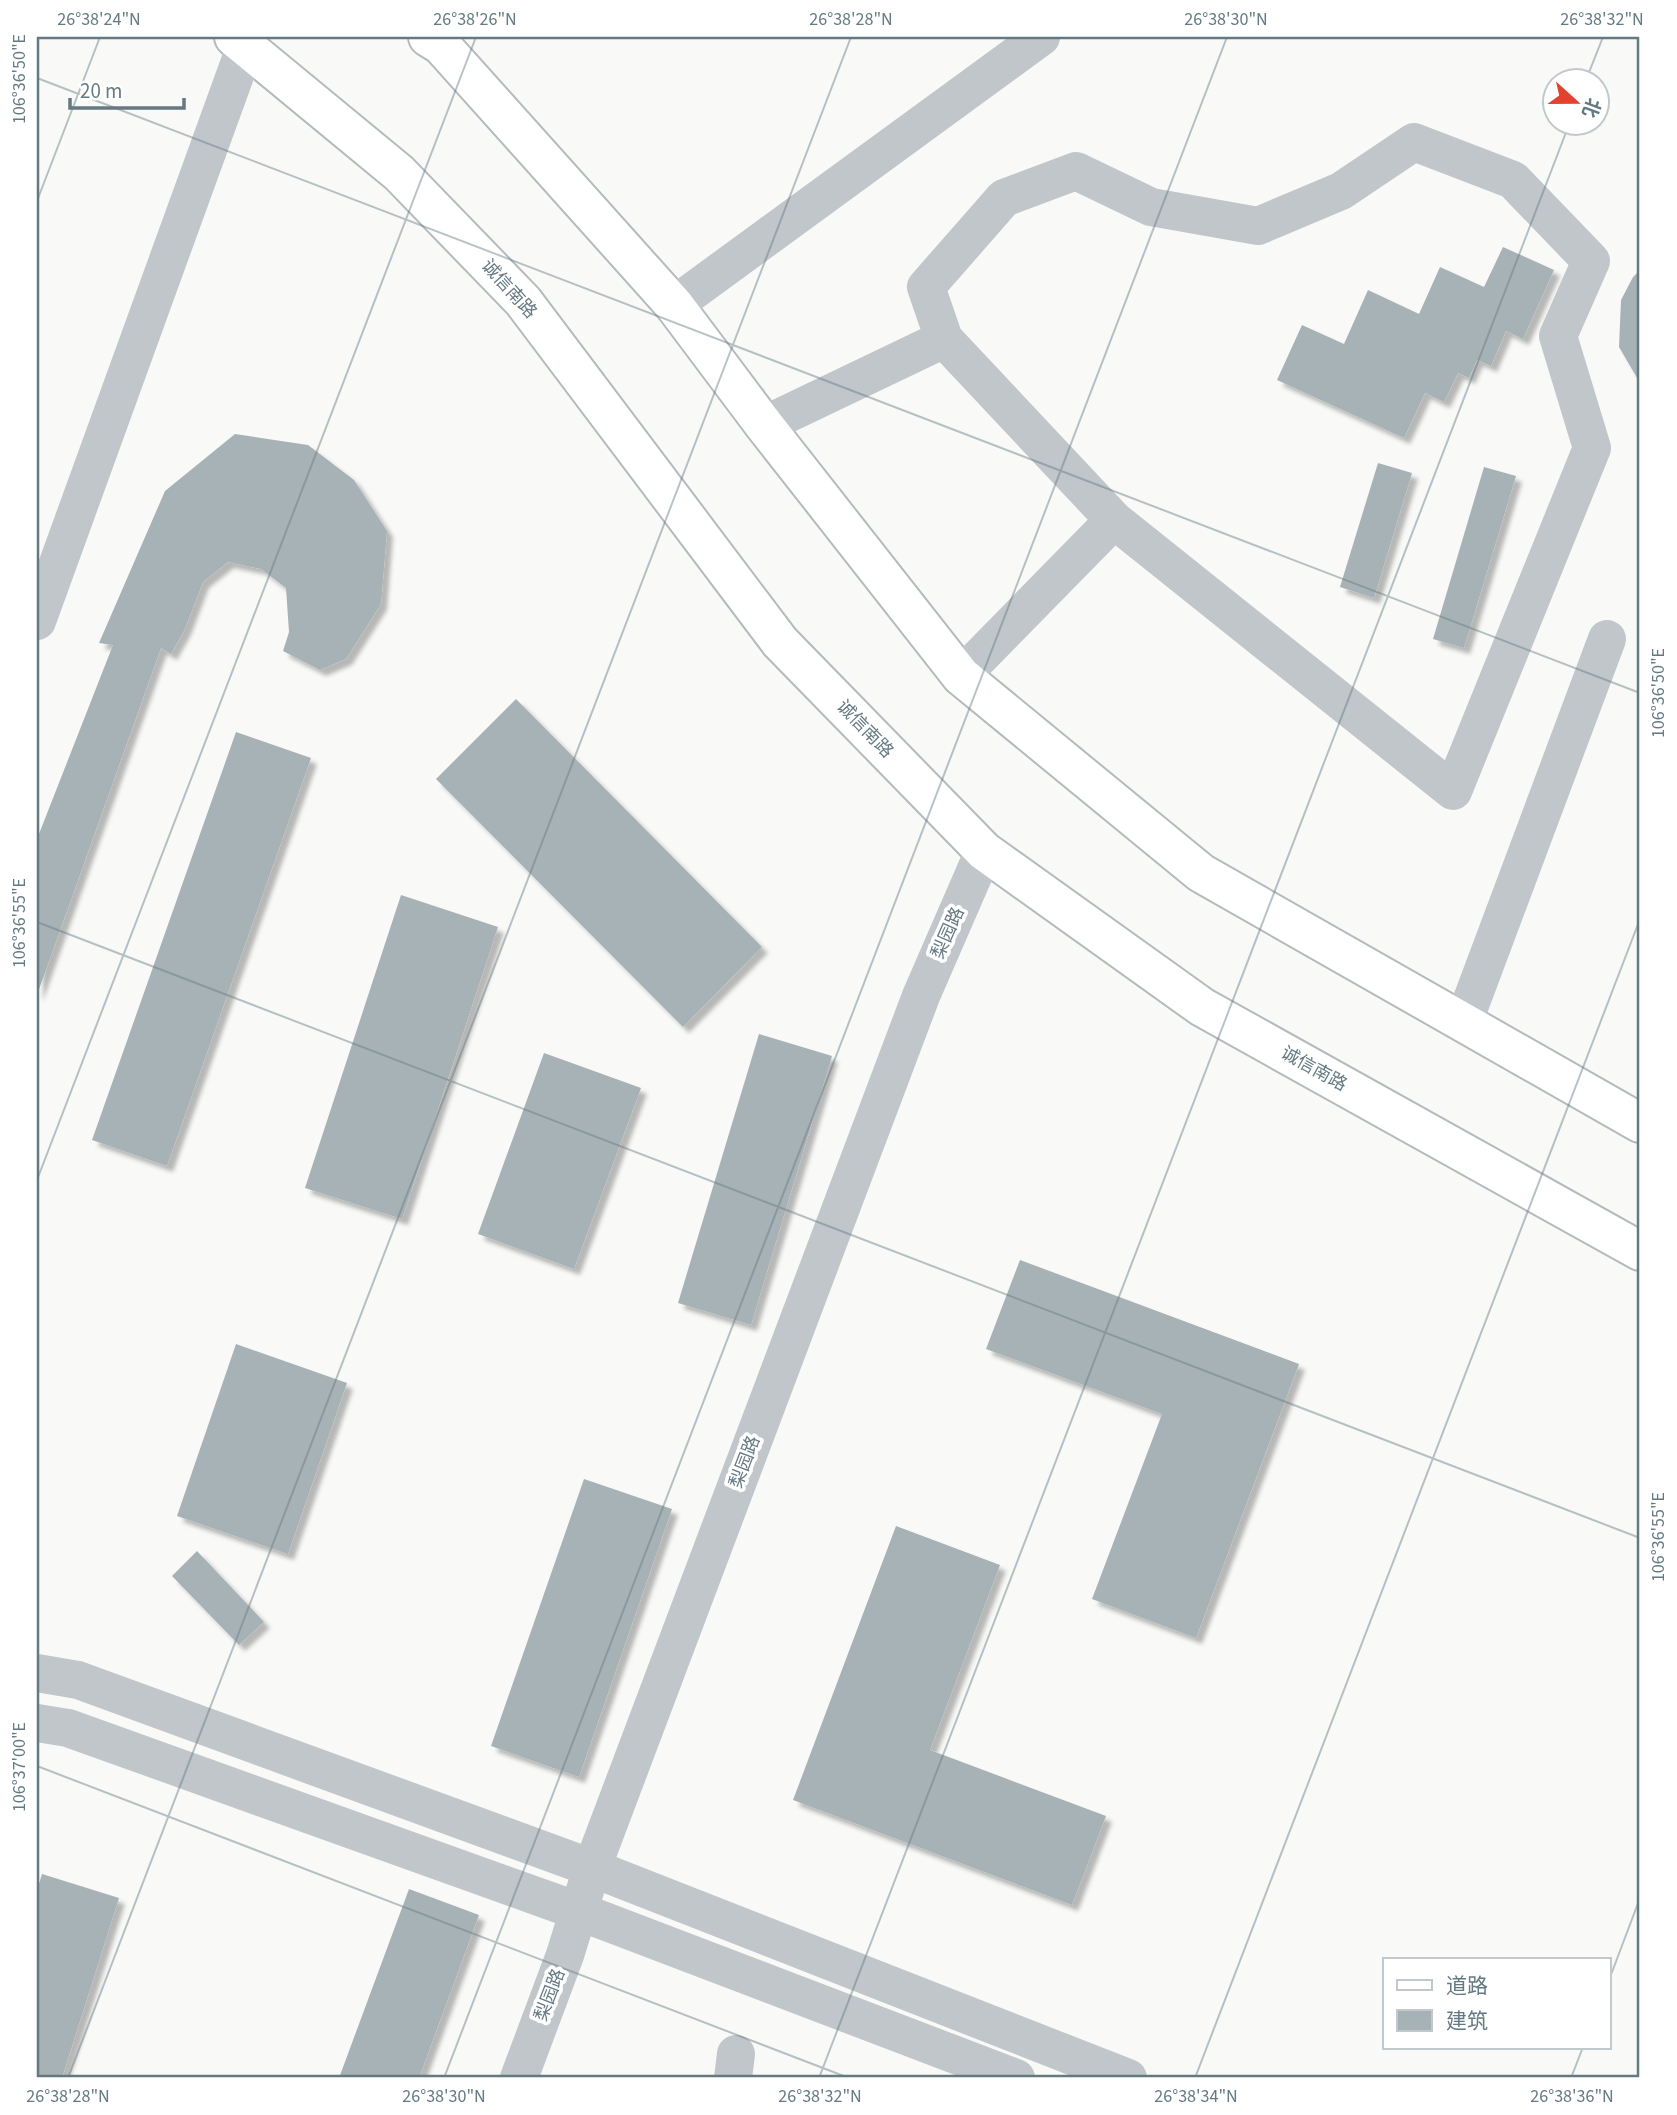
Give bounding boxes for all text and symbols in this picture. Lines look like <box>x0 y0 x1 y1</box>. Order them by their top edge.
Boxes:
text: 26°38'24"N <box>57 7 141 32</box>
text: 26°38'26"N <box>433 7 517 32</box>
text: 26°38'28"N <box>809 7 893 32</box>
text: 26°38'30"N <box>1184 7 1268 32</box>
text: 26°38'32"N <box>1560 7 1644 32</box>
text: 106°36'50"E <box>7 34 32 124</box>
scale bar <box>70 66 184 110</box>
north arrow <box>1540 66 1610 136</box>
text: 20 m <box>80 76 122 106</box>
text: 北 <box>1574 94 1606 121</box>
street label: 诚信南路 <box>476 254 542 324</box>
text: 106°36'50"E <box>1646 648 1671 738</box>
street label: 诚信南路 <box>831 694 899 764</box>
text: 106°36'55"E <box>7 878 32 968</box>
street label: 梨园路 <box>926 903 970 963</box>
street label: 诚信南路 <box>1276 1041 1352 1097</box>
street label: 梨园路 <box>724 1432 766 1492</box>
text: 106°36'55"E <box>1646 1492 1671 1582</box>
text: 106°37'00"E <box>7 1722 32 1812</box>
legend <box>1383 1958 1610 2048</box>
street label: 梨园路 <box>529 1965 571 2025</box>
text: 道路 <box>1446 1971 1488 2001</box>
text: 建筑 <box>1446 2006 1488 2036</box>
text: 26°38'28"N <box>26 2084 110 2109</box>
text: 26°38'30"N <box>402 2084 486 2109</box>
text: 26°38'32"N <box>778 2084 862 2109</box>
text: 26°38'34"N <box>1154 2084 1238 2109</box>
text: 26°38'36"N <box>1530 2084 1614 2109</box>

